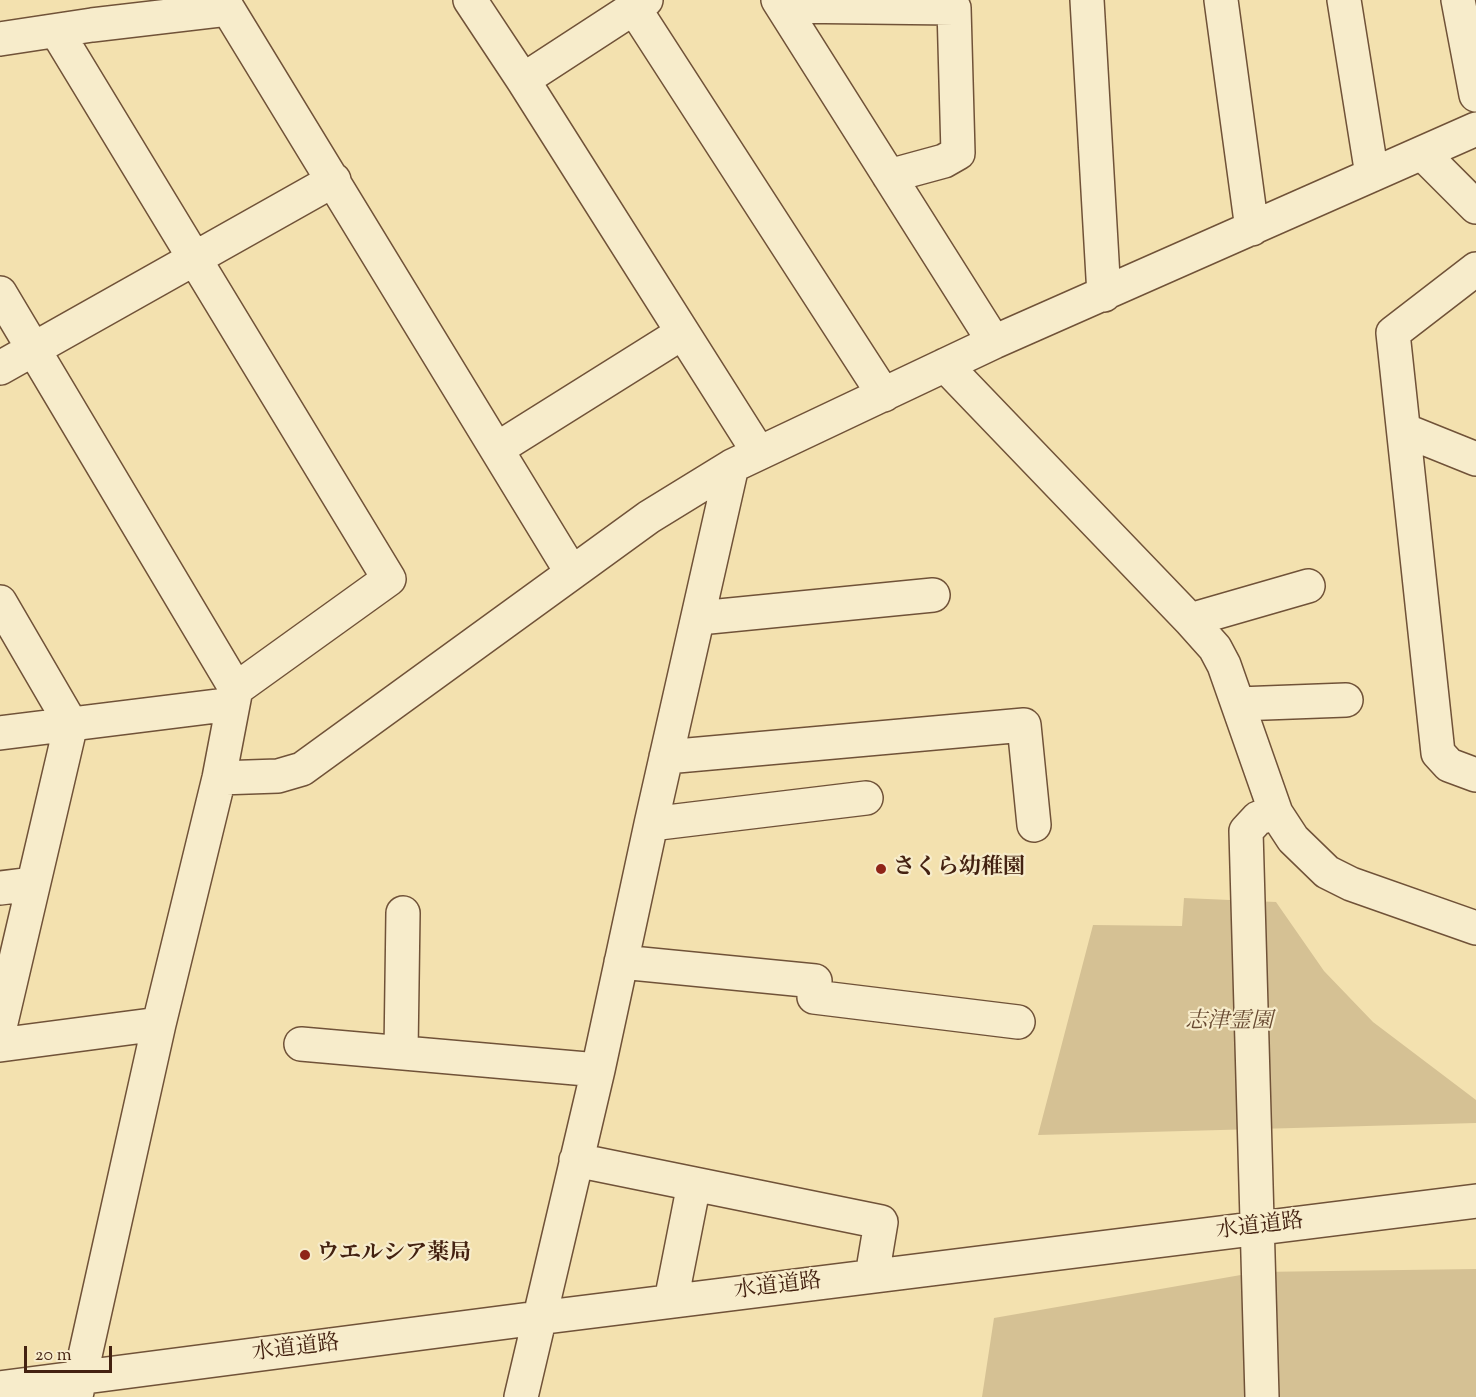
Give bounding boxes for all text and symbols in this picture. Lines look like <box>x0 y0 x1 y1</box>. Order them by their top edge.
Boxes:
place label: さくら幼稚園 <box>893 856 1025 882</box>
marker: さくら幼稚園 <box>874 862 888 876</box>
park label: 志津霊園 <box>1185 1010 1273 1036</box>
street label: 水道道路 <box>1215 1210 1305 1246</box>
place label: ウエルシア薬局 <box>317 1242 471 1268</box>
marker: ウエルシア薬局 <box>298 1248 312 1262</box>
street label: 水道道路 <box>733 1270 823 1306</box>
street label: 水道道路 <box>251 1332 341 1368</box>
scale bar <box>27 1334 116 1372</box>
text: 20 m <box>35 1343 72 1369</box>

